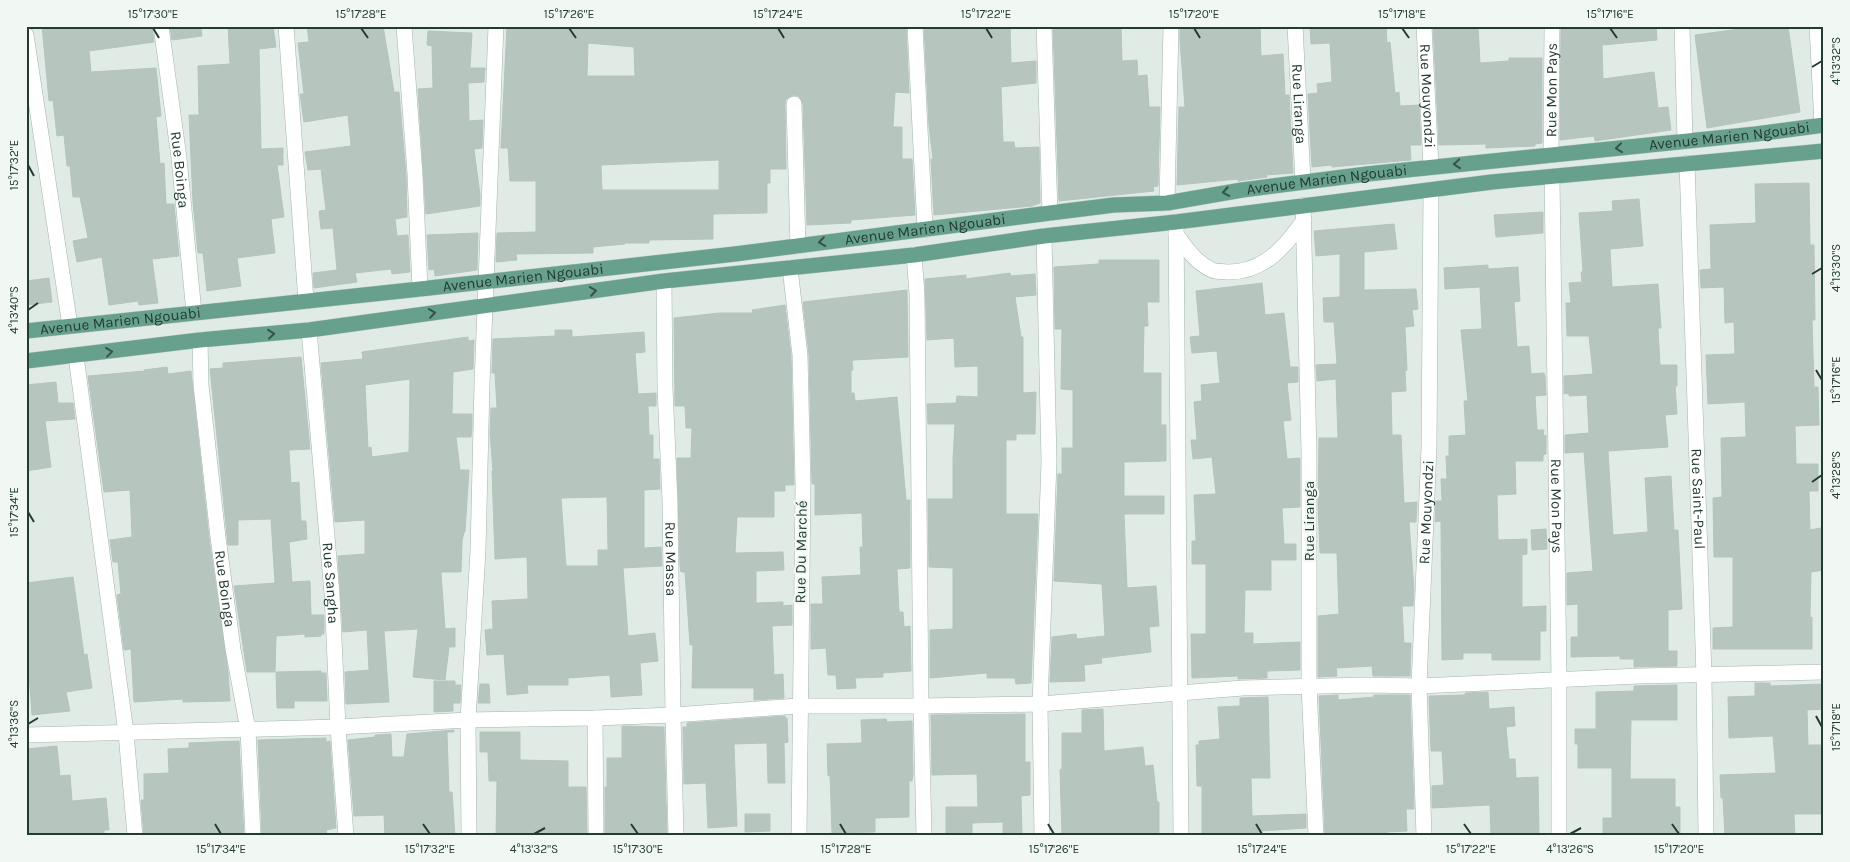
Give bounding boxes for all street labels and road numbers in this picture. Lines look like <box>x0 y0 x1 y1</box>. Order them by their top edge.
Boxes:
street label: Rue Mouyondzi <box>1416 43 1439 148</box>
street label: Rue Mon Pays <box>1542 43 1561 137</box>
street label: Rue Liranga <box>1288 63 1310 145</box>
street label: Avenue Marien Ngouabi <box>1648 118 1811 154</box>
street label: Rue Boinga <box>166 130 193 209</box>
street label: Avenue Marien Ngouabi <box>1245 161 1408 198</box>
street label: Avenue Marien Ngouabi <box>844 210 1007 249</box>
street label: Avenue Marien Ngouabi <box>442 260 605 295</box>
street label: Avenue Marien Ngouabi <box>39 303 202 338</box>
street label: Rue Saint-Paul <box>1687 448 1709 550</box>
street label: Rue Mon Pays <box>1547 459 1566 553</box>
street label: Rue Mouyondzi <box>1415 460 1437 565</box>
street label: Rue Liranga <box>1300 481 1318 561</box>
street label: Rue Du Marché <box>791 500 811 604</box>
street label: Rue Massa <box>661 521 680 596</box>
street label: Rue Sangha <box>319 542 342 624</box>
street label: Rue Boinga <box>211 549 239 628</box>

